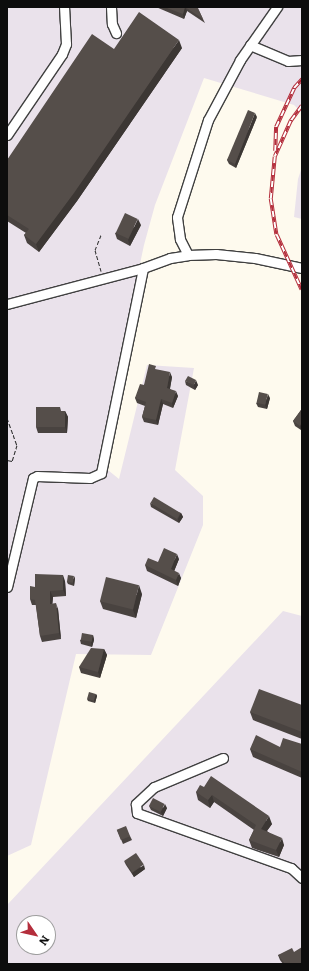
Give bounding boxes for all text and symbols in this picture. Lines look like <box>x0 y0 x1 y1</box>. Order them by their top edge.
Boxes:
north arrow <box>16 915 56 955</box>
text: N <box>36 933 54 949</box>

